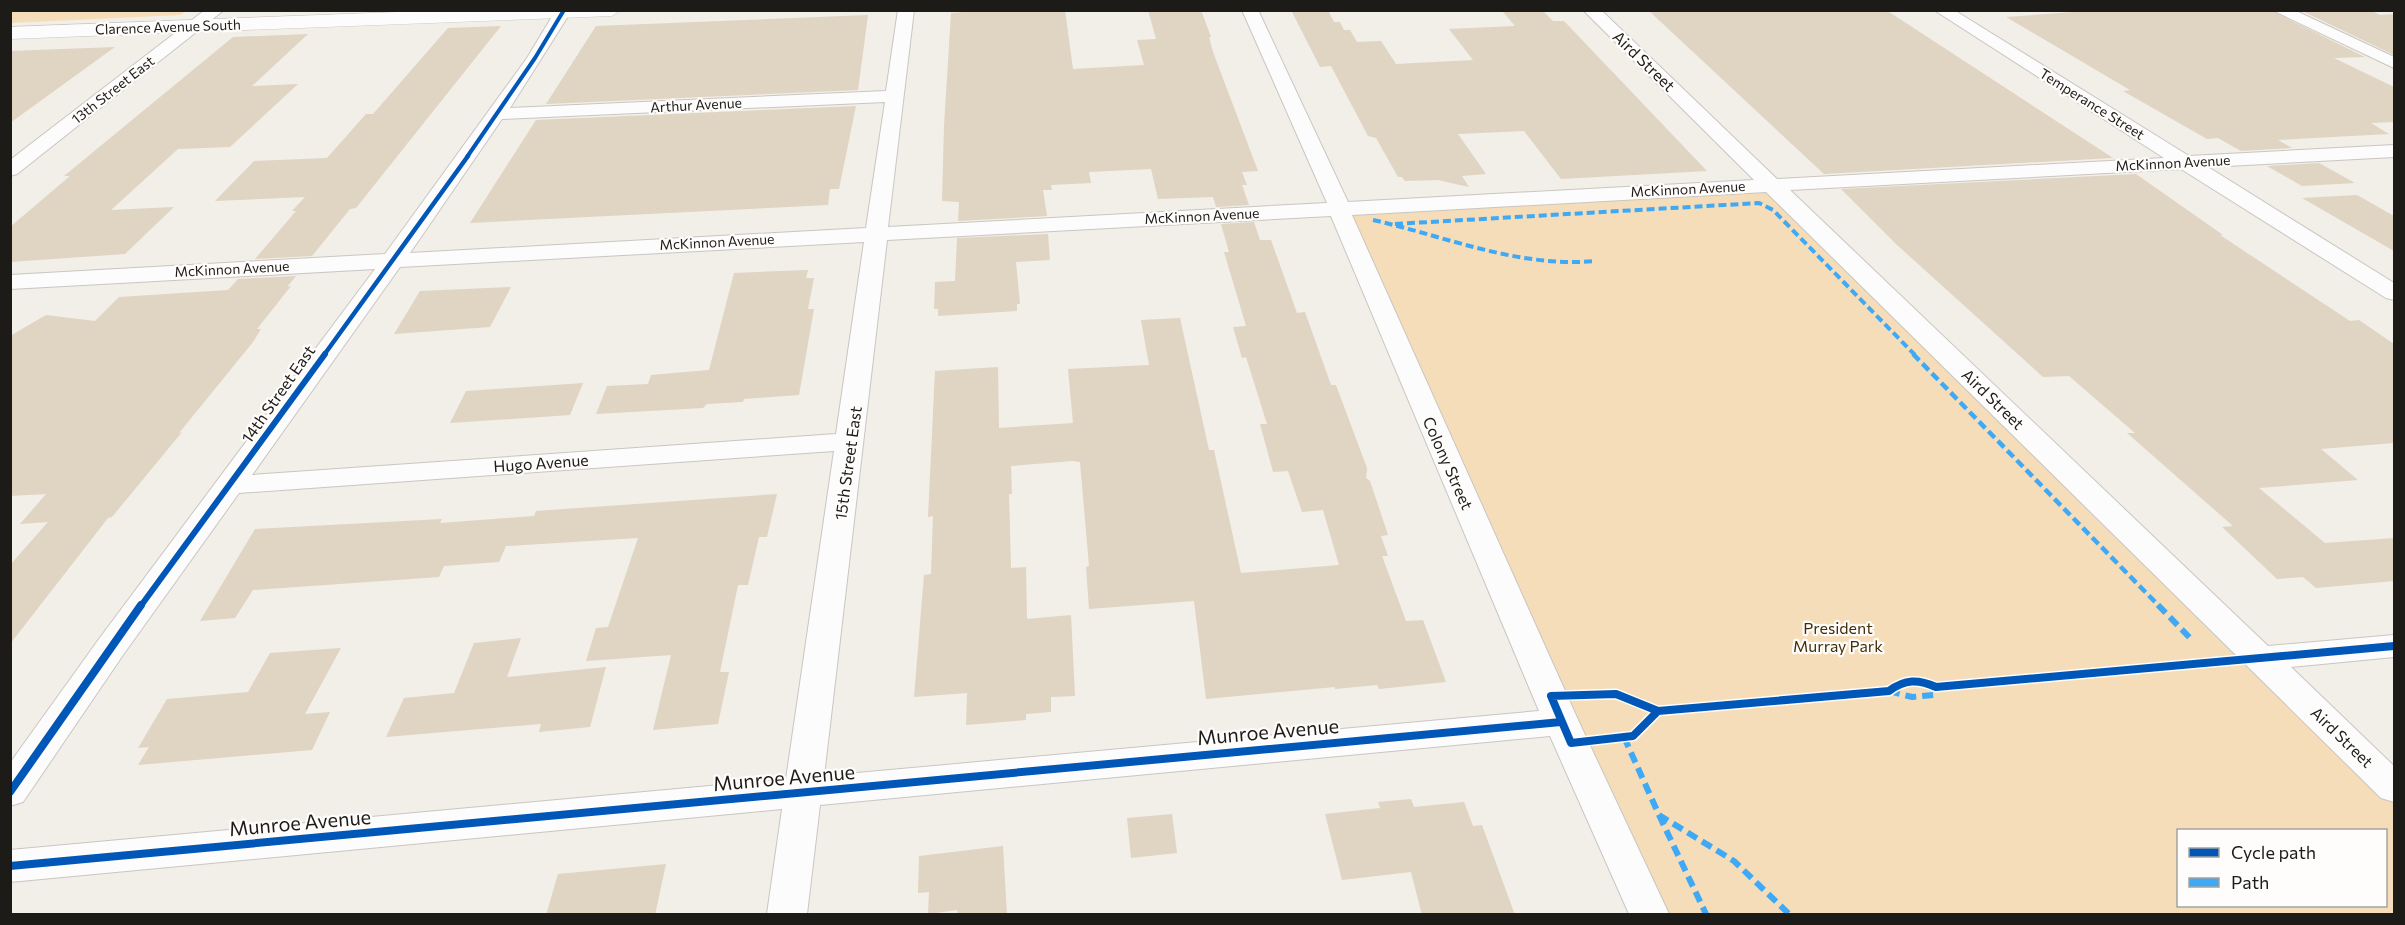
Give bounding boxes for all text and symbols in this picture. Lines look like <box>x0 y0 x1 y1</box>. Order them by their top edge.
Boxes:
street label: Clarence Avenue South <box>95 15 241 38</box>
street label: Aird Street <box>1609 26 1680 95</box>
street label: 13th Street East <box>68 52 158 127</box>
street label: Temperance Street <box>2037 64 2148 143</box>
street label: Arthur Avenue <box>650 94 742 115</box>
street label: McKinnon Avenue <box>2115 151 2231 174</box>
street label: McKinnon Avenue <box>1630 177 1746 200</box>
street label: McKinnon Avenue <box>1144 204 1260 227</box>
street label: McKinnon Avenue <box>659 230 775 253</box>
street label: McKinnon Avenue <box>174 257 290 280</box>
street label: 14th Street East <box>237 341 319 446</box>
street label: Aird Street <box>1958 364 2029 433</box>
street label: 15th Street East <box>830 404 865 521</box>
street label: Colony Street <box>1420 413 1478 513</box>
street label: Hugo Avenue <box>493 450 589 475</box>
park label: President Murray Park <box>1793 618 1883 655</box>
street label: Aird Street <box>2307 702 2378 771</box>
street label: Munroe Avenue <box>1196 713 1340 749</box>
street label: Munroe Avenue <box>712 759 856 795</box>
street label: Munroe Avenue <box>228 804 372 840</box>
legend <box>2177 829 2387 907</box>
text: Cycle path <box>2231 841 2316 863</box>
text: Path <box>2231 871 2269 893</box>

